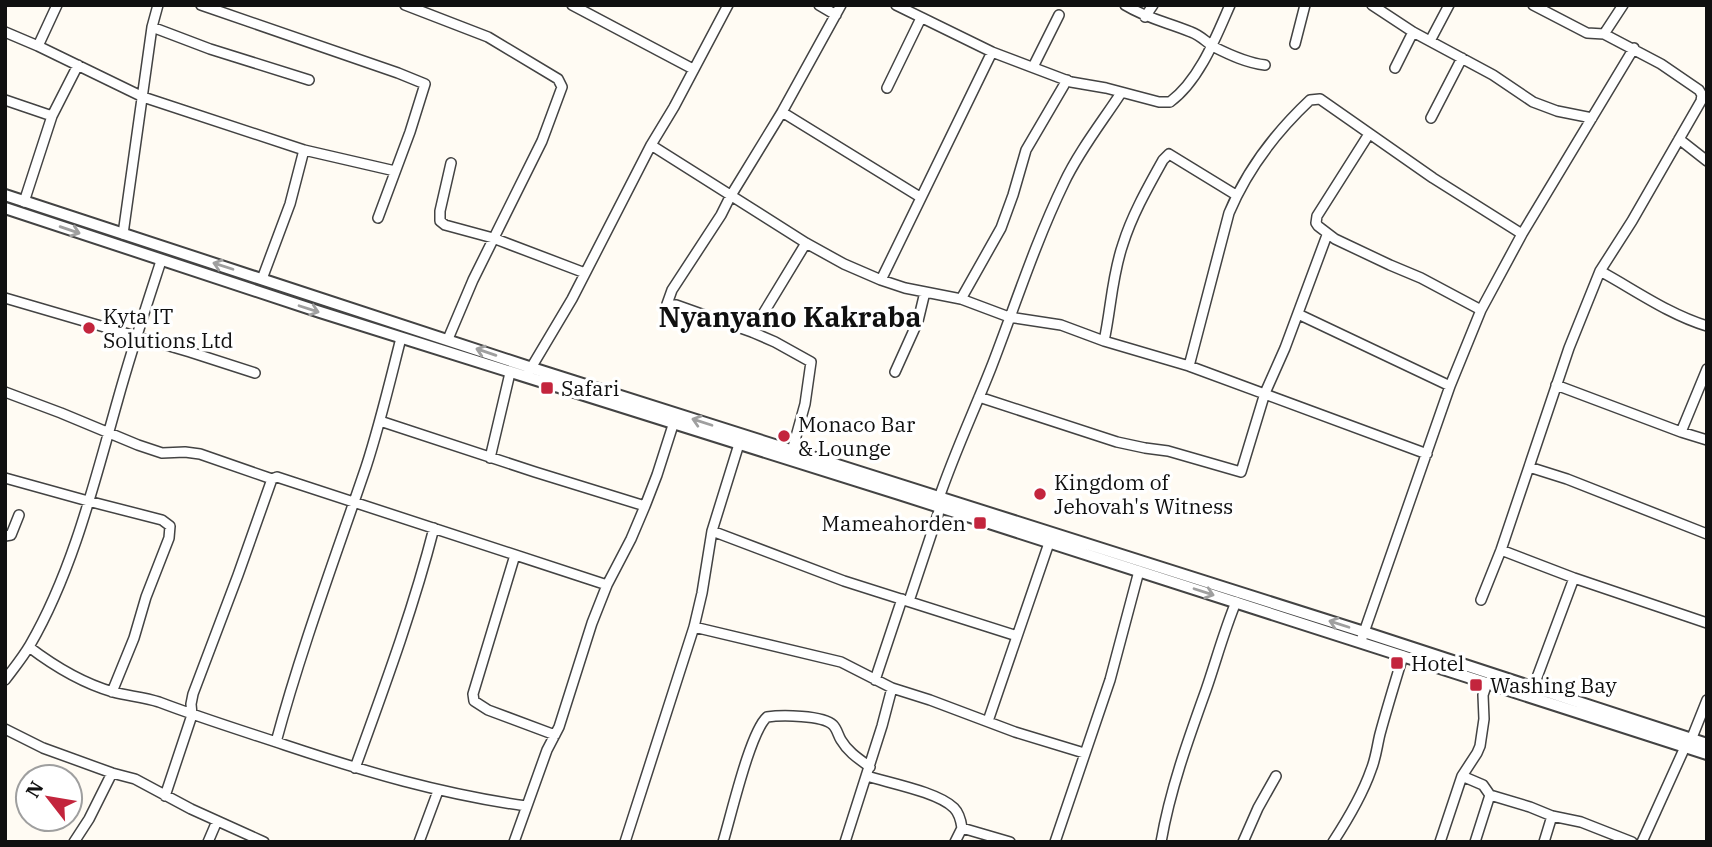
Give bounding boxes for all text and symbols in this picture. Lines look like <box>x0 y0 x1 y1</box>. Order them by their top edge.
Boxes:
one-way arrow <box>59 224 81 237</box>
one-way arrow <box>212 259 234 272</box>
district label: Nyanyano Kakraba <box>659 298 921 335</box>
place label: Kyta IT Solutions Ltd <box>103 302 234 354</box>
one-way arrow <box>298 304 320 316</box>
marker: Kyta IT Solutions Ltd <box>81 320 97 336</box>
one-way arrow <box>475 345 497 357</box>
place label: Safari <box>561 374 619 402</box>
marker: Safari <box>539 380 555 396</box>
place label: Monaco Bar & Lounge <box>798 410 916 462</box>
one-way arrow <box>691 414 713 427</box>
marker: Monaco Bar & Lounge <box>776 428 792 444</box>
place label: Kingdom of Jehovah's Witness <box>1054 468 1233 520</box>
marker: Kingdom of Jehovah's Witness <box>1032 486 1048 502</box>
place label: Mameahorden <box>822 509 966 537</box>
marker: Mameahorden <box>972 515 988 531</box>
one-way arrow <box>1192 587 1214 599</box>
one-way arrow <box>1329 617 1351 629</box>
place label: Hotel <box>1411 649 1464 677</box>
marker: Hotel <box>1389 655 1405 671</box>
place label: Washing Bay <box>1490 671 1618 699</box>
marker: Washing Bay <box>1468 677 1484 693</box>
north arrow <box>14 763 84 833</box>
text: N <box>20 777 49 802</box>

